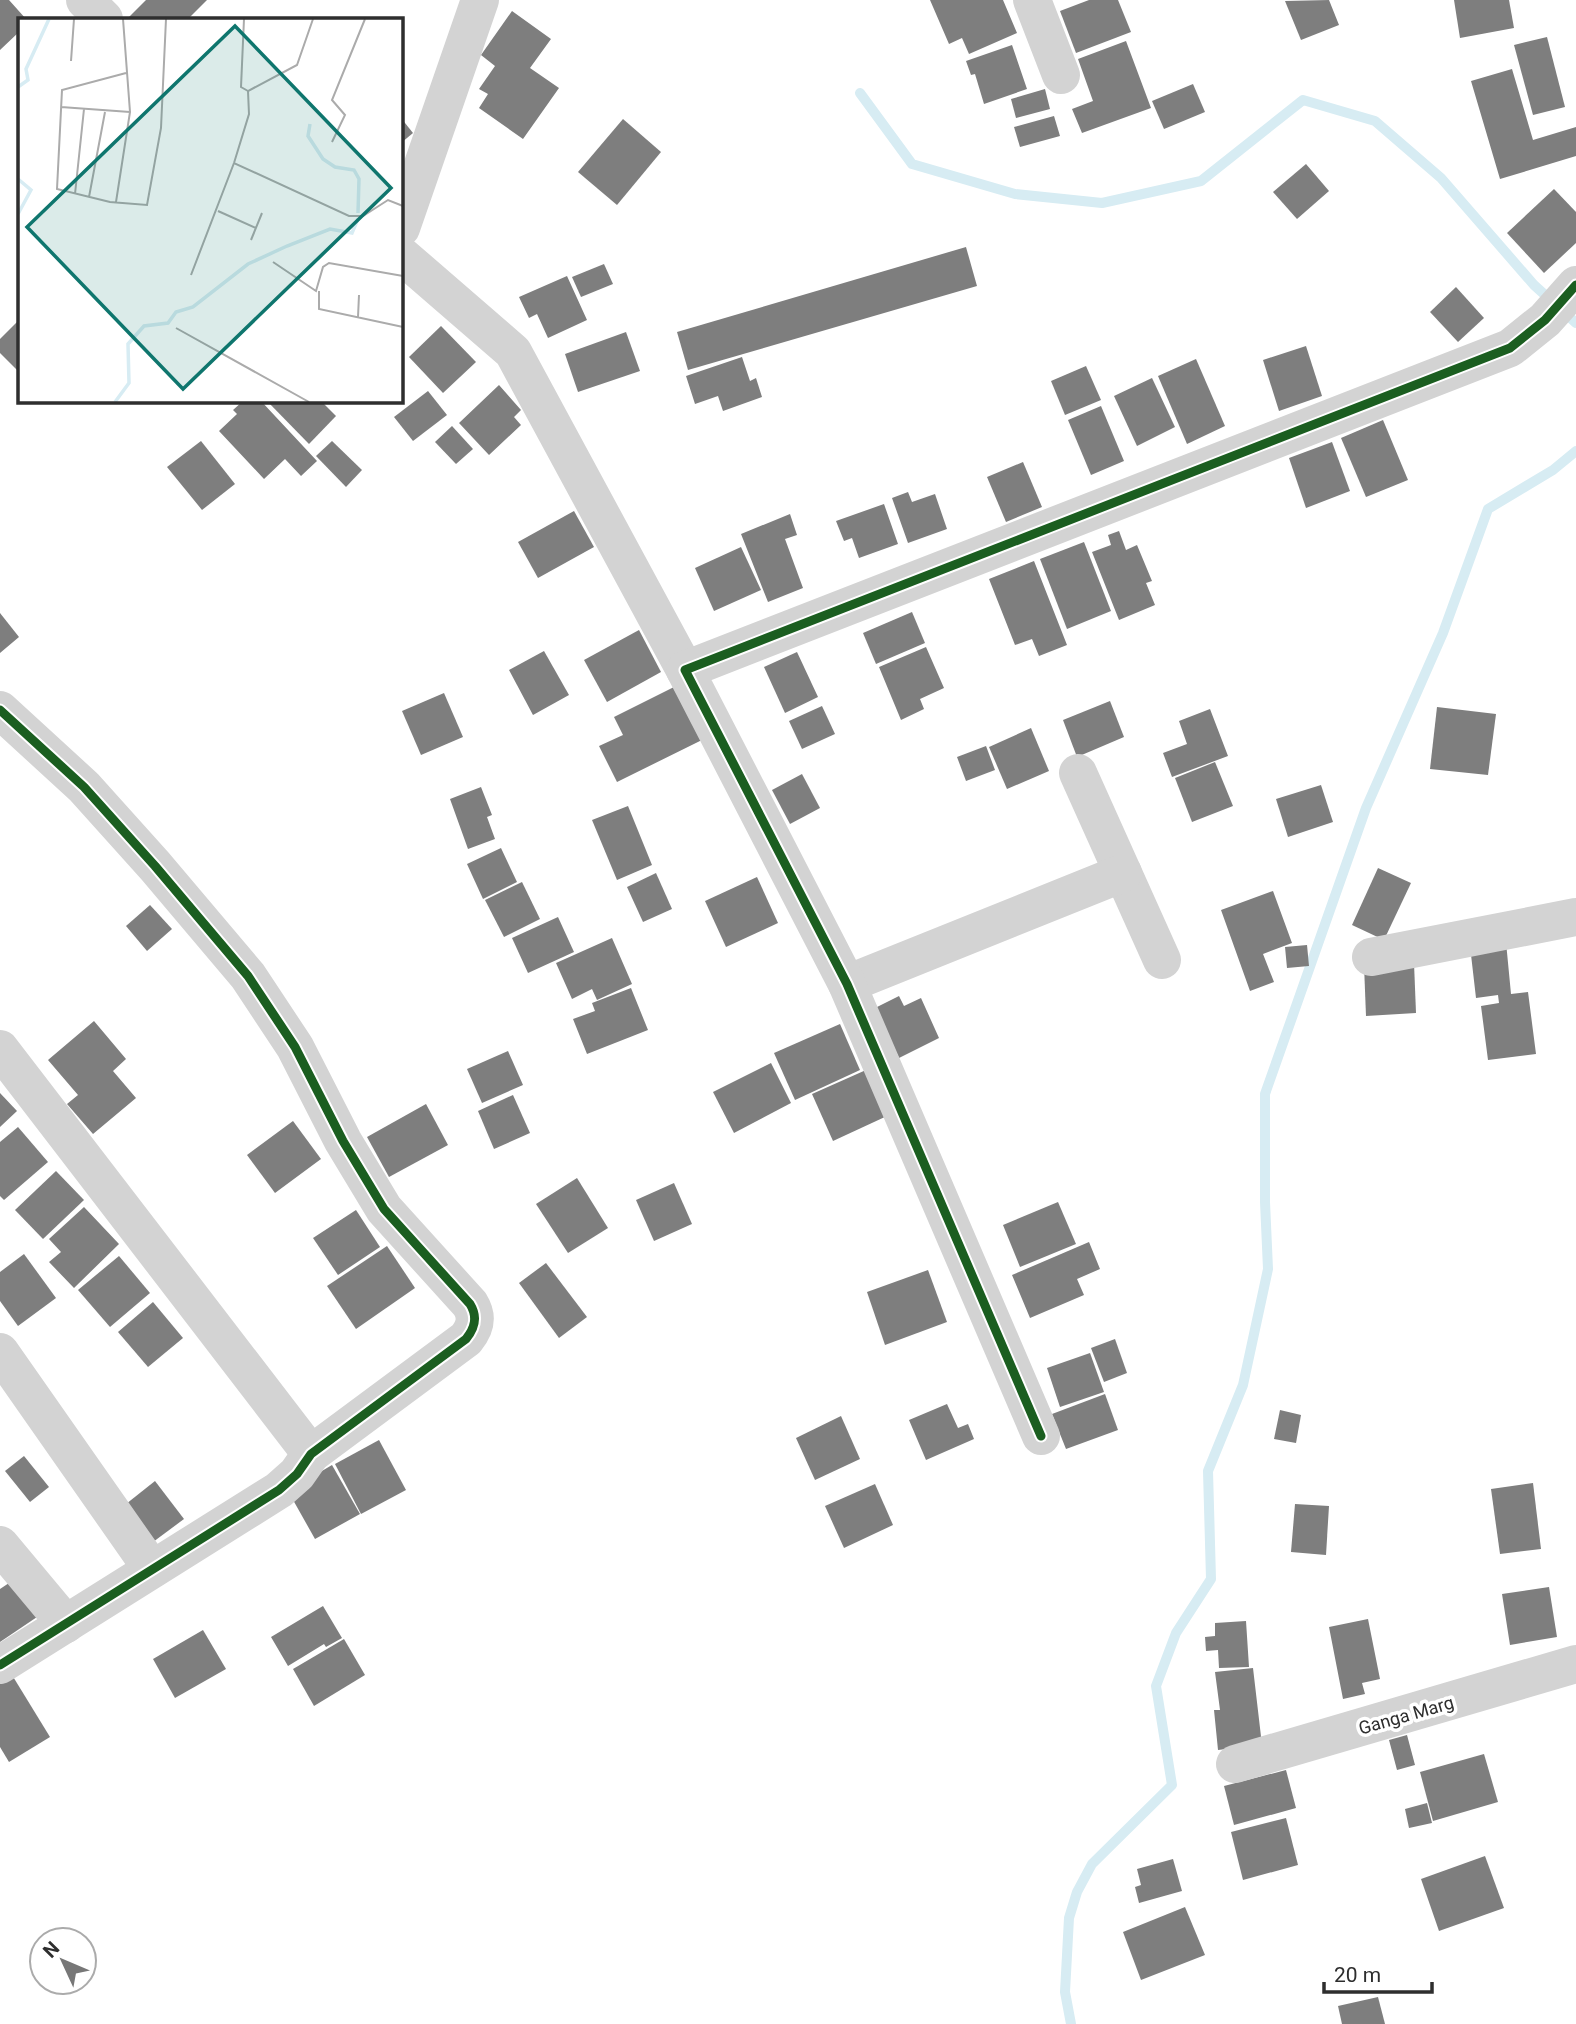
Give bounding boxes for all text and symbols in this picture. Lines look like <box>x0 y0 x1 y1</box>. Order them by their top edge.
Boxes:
inset map <box>18 18 402 402</box>
street label: Ganga Marg <box>1356 1691 1456 1739</box>
north arrow <box>28 1926 98 1996</box>
text: N <box>38 1937 64 1962</box>
scale bar <box>1324 1951 1432 1995</box>
text: 20 m <box>1334 1963 1381 1987</box>

